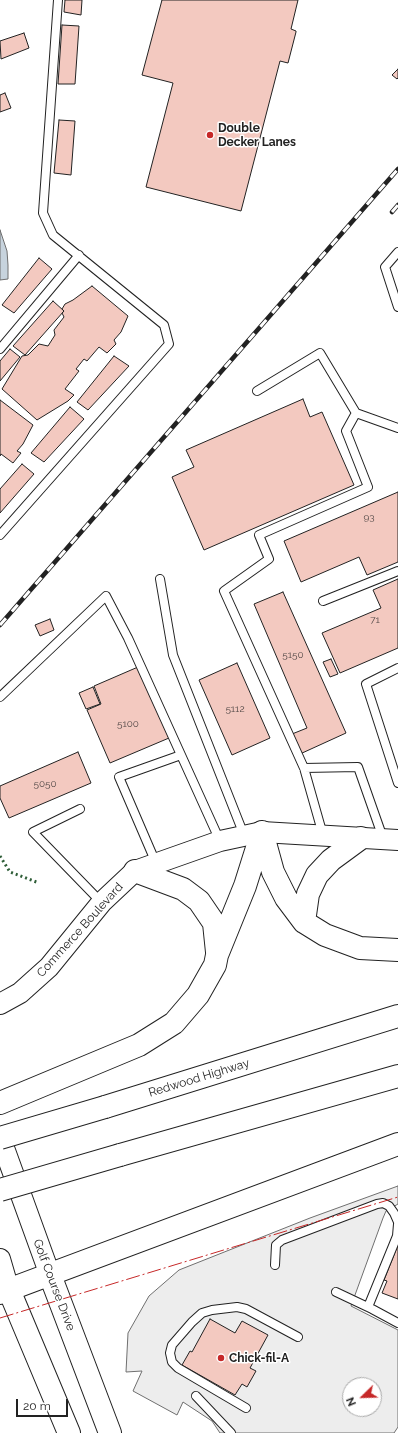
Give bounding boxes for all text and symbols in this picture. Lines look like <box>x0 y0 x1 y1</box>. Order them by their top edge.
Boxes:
place label: Double Decker Lanes <box>218 121 296 149</box>
marker: Double Decker Lanes <box>205 130 215 140</box>
house number: 93 <box>363 511 375 523</box>
house number: 71 <box>370 614 380 626</box>
house number: 5150 <box>282 649 304 661</box>
house number: 5112 <box>225 703 245 715</box>
house number: 5100 <box>117 718 139 730</box>
house number: 5050 <box>33 778 57 790</box>
street label: Commerce Boulevard <box>34 880 126 980</box>
street label: Redwood Highway <box>147 1056 251 1100</box>
street label: Golf Course Drive <box>30 1237 78 1333</box>
place label: Chick-fil-A <box>229 1351 289 1365</box>
marker: Chick-fil-A <box>216 1353 226 1363</box>
north arrow <box>342 1377 382 1417</box>
scale bar <box>18 1391 70 1417</box>
text: N <box>344 1395 359 1408</box>
text: 20 m <box>23 1399 51 1413</box>

